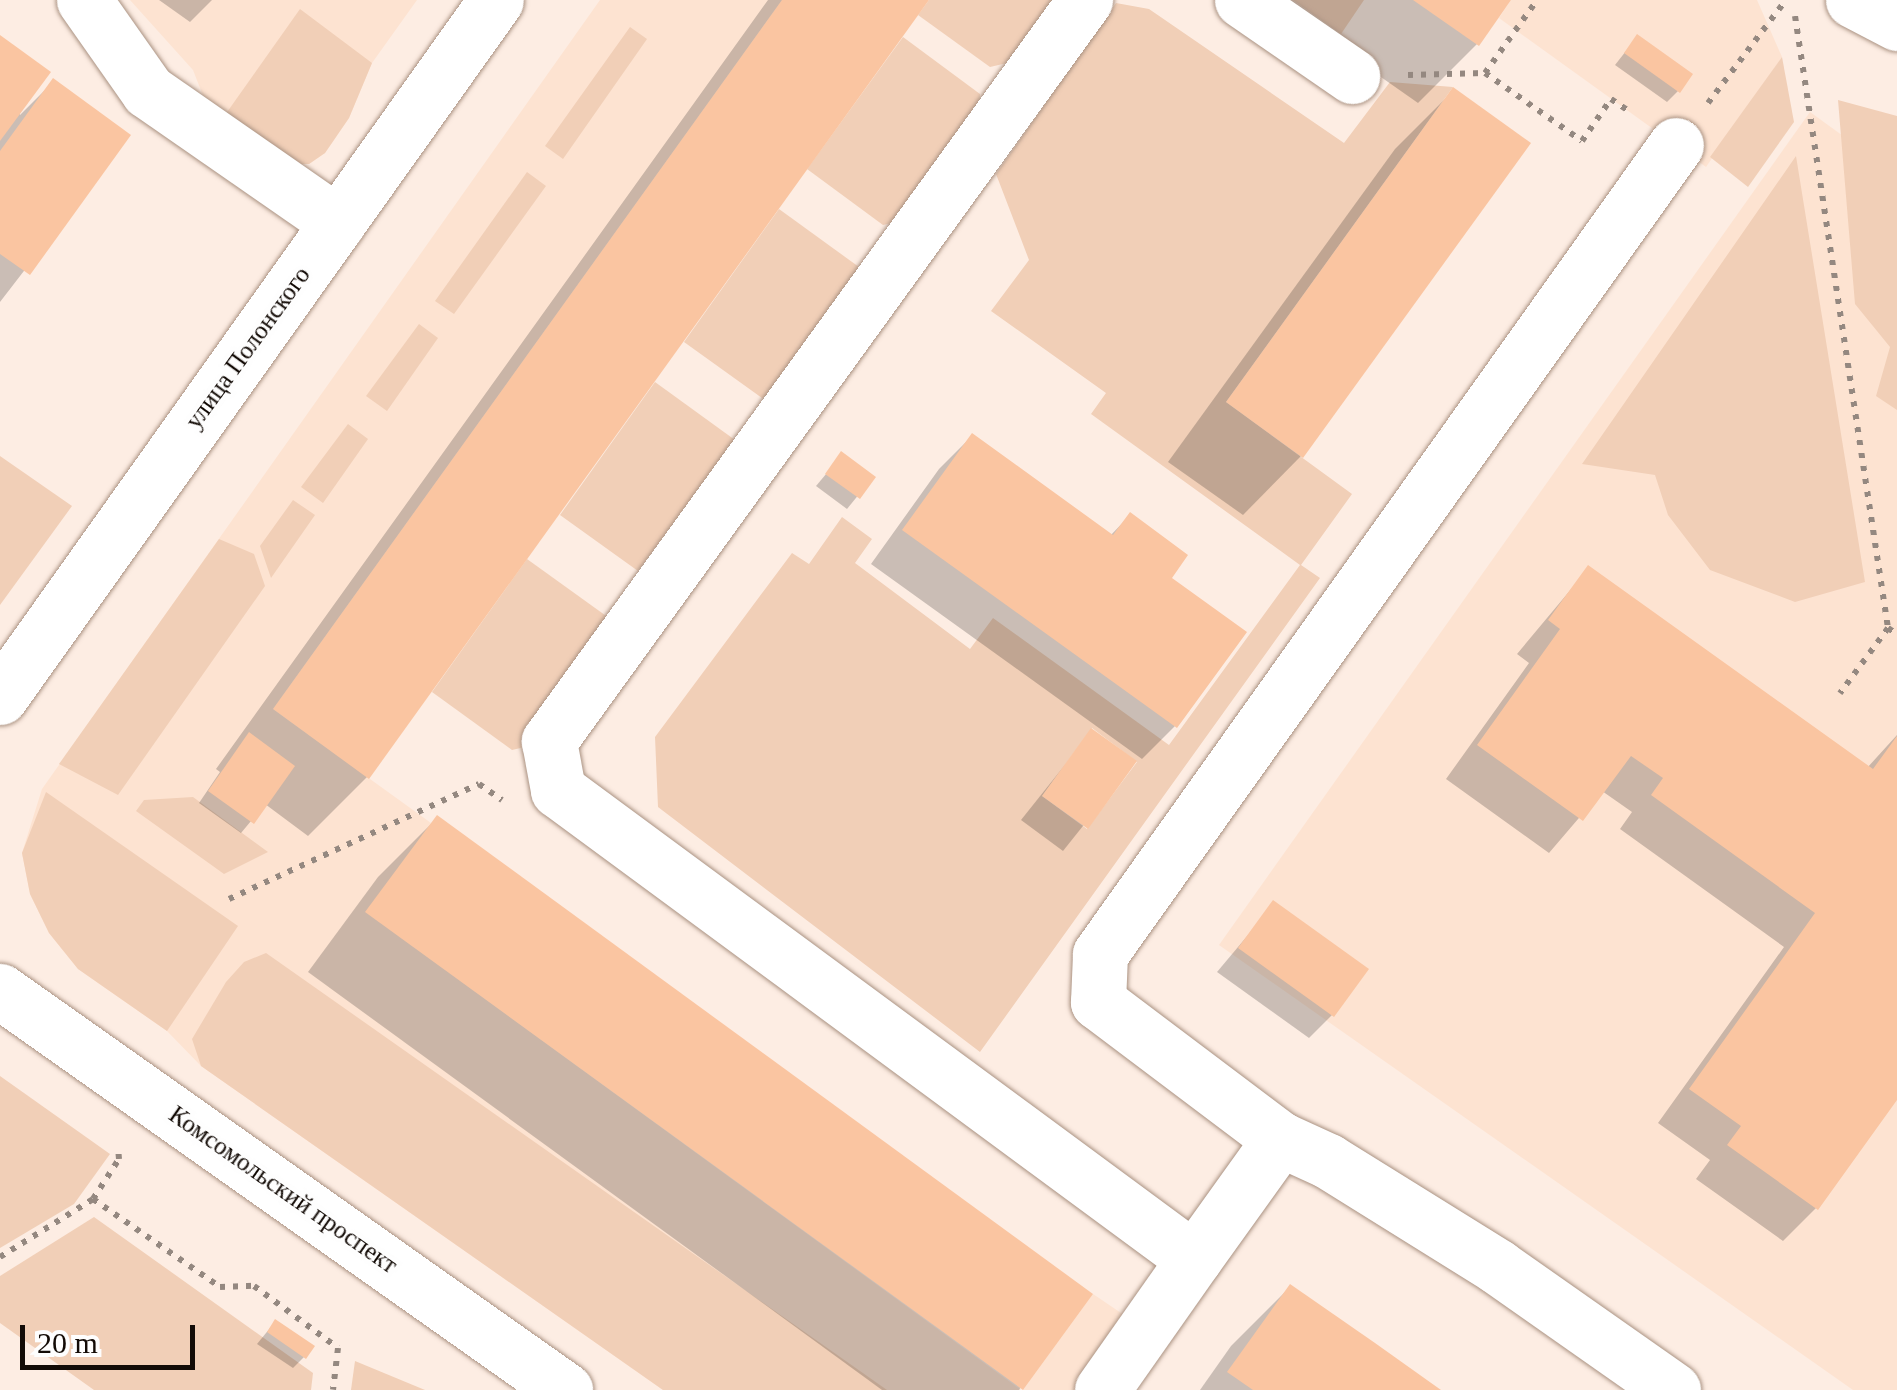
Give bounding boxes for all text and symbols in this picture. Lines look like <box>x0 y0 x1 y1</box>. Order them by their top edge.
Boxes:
street label: улица Полонского <box>179 261 317 435</box>
street label: Комсомольский проспект <box>163 1100 403 1280</box>
scale bar <box>25 1305 200 1367</box>
text: 20 m <box>37 1326 98 1359</box>

